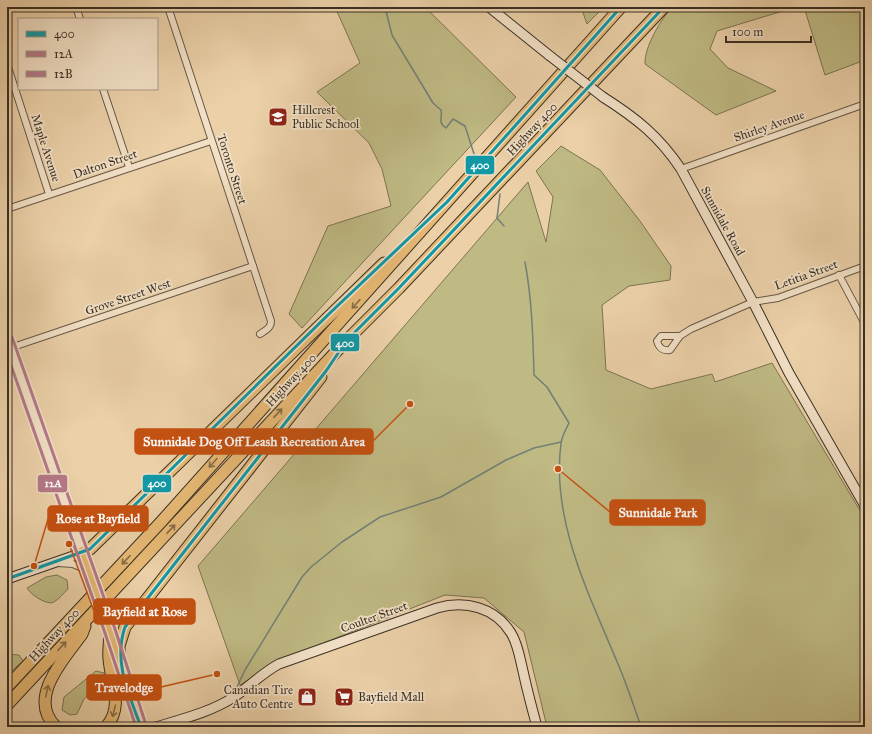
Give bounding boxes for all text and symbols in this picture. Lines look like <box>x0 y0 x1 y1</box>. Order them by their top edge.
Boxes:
legend <box>18 18 158 90</box>
scale bar <box>726 18 811 44</box>
text: 100 m <box>732 25 763 39</box>
text: 400 <box>54 27 75 41</box>
text: 12A <box>54 47 73 61</box>
text: 12B <box>54 67 73 81</box>
street label: Highway 400 <box>504 100 561 159</box>
place label: Hillcrest Public School <box>292 103 360 131</box>
school or university icon: Hillcrest Public School <box>267 106 289 128</box>
street label: Shirley Avenue <box>732 107 806 145</box>
street label: Maple Avenue <box>28 112 64 184</box>
street label: Toronto Street <box>214 132 250 207</box>
street label: Dalton Street <box>71 146 140 182</box>
line badge: 400 <box>465 155 495 175</box>
text: 400 <box>471 159 490 173</box>
street label: Sunnidale Road <box>698 184 748 258</box>
street label: Letitia Street <box>772 257 840 293</box>
street label: Grove Street West <box>83 276 173 318</box>
one-way arrow <box>351 299 361 309</box>
line badge: 400 <box>330 333 360 352</box>
text: 400 <box>336 337 355 351</box>
street label: Highway 400 <box>263 351 320 410</box>
one-way arrow <box>274 408 283 418</box>
callout: Sunnidale Dog Off Leash Recreation Area <box>135 429 373 454</box>
text: Sunnidale Dog Off Leash Recreation Area <box>143 434 365 450</box>
one-way arrow <box>209 458 218 469</box>
line badge: 12A <box>37 474 68 493</box>
line badge: 400 <box>142 474 172 493</box>
text: 12A <box>44 477 62 490</box>
text: 400 <box>148 477 167 491</box>
callout: Sunnidale Park <box>610 500 705 525</box>
text: Sunnidale Park <box>618 505 699 521</box>
callout: Rose at Bayfield <box>48 506 148 531</box>
text: Rose at Bayfield <box>56 511 141 527</box>
one-way arrow <box>166 524 176 534</box>
one-way arrow <box>121 555 131 565</box>
street label: Coulter Street <box>339 598 410 636</box>
callout: Bayfield at Rose <box>94 599 195 624</box>
text: Bayfield at Rose <box>103 604 188 620</box>
street label: Highway 400 <box>26 606 83 665</box>
one-way arrow <box>57 641 67 651</box>
callout: Travelodge <box>87 675 161 700</box>
text: Travelodge <box>94 680 154 696</box>
place label: Canadian Tire Auto Centre <box>224 683 293 711</box>
one-way arrow <box>43 685 51 698</box>
shop icon: Canadian Tire Auto Centre <box>296 686 318 708</box>
supermarket icon: Bayfield Mall <box>333 686 355 708</box>
place label: Bayfield Mall <box>358 690 425 704</box>
one-way arrow <box>110 704 118 717</box>

